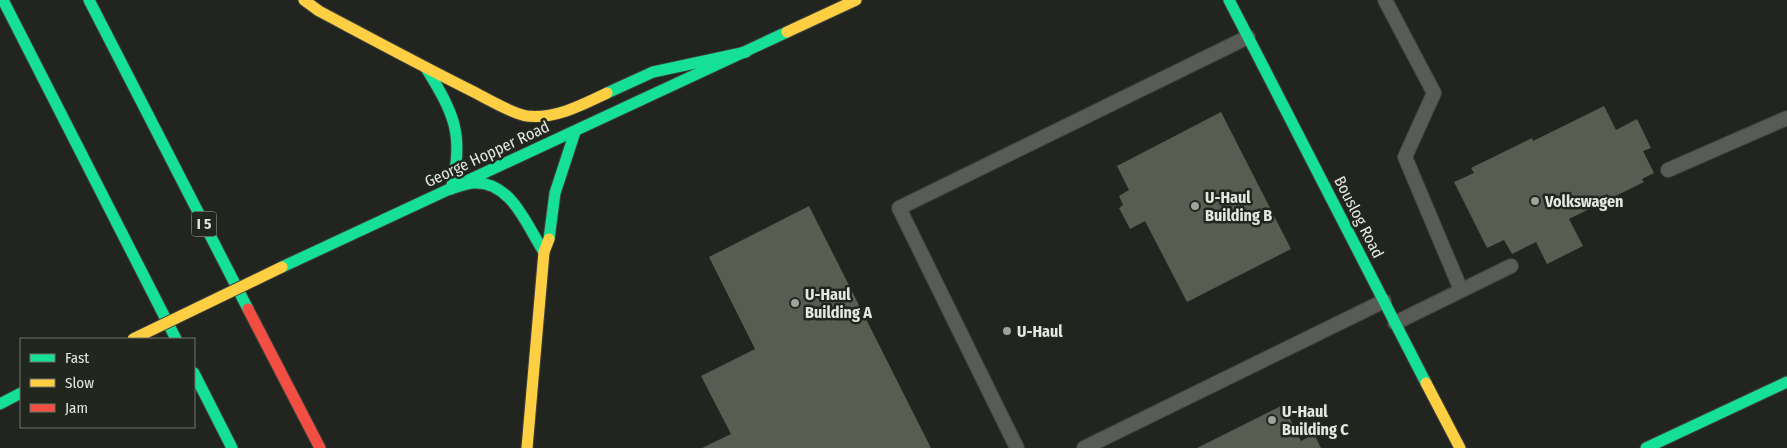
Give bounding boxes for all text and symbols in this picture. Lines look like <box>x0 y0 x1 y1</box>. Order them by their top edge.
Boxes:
street label: George Hopper Road <box>422 117 552 191</box>
street label: Bouslog Road <box>1330 173 1388 261</box>
place label: U-Haul Building B <box>1205 188 1272 225</box>
place label: Volkswagen <box>1544 192 1623 211</box>
marker: Volkswagen <box>1529 195 1541 207</box>
marker: U-Haul Building B <box>1189 200 1201 212</box>
road number: I 5 <box>192 212 216 236</box>
place label: U-Haul Building A <box>805 285 872 322</box>
marker: U-Haul Building A <box>789 297 801 309</box>
place label: U-Haul <box>1017 322 1063 341</box>
marker: U-Haul <box>1001 325 1013 337</box>
legend <box>20 338 195 428</box>
text: Fast <box>65 349 89 367</box>
text: Slow <box>65 374 94 392</box>
text: Jam <box>65 399 88 417</box>
place label: U-Haul Building C <box>1282 402 1349 439</box>
marker: U-Haul Building C <box>1266 414 1278 426</box>

